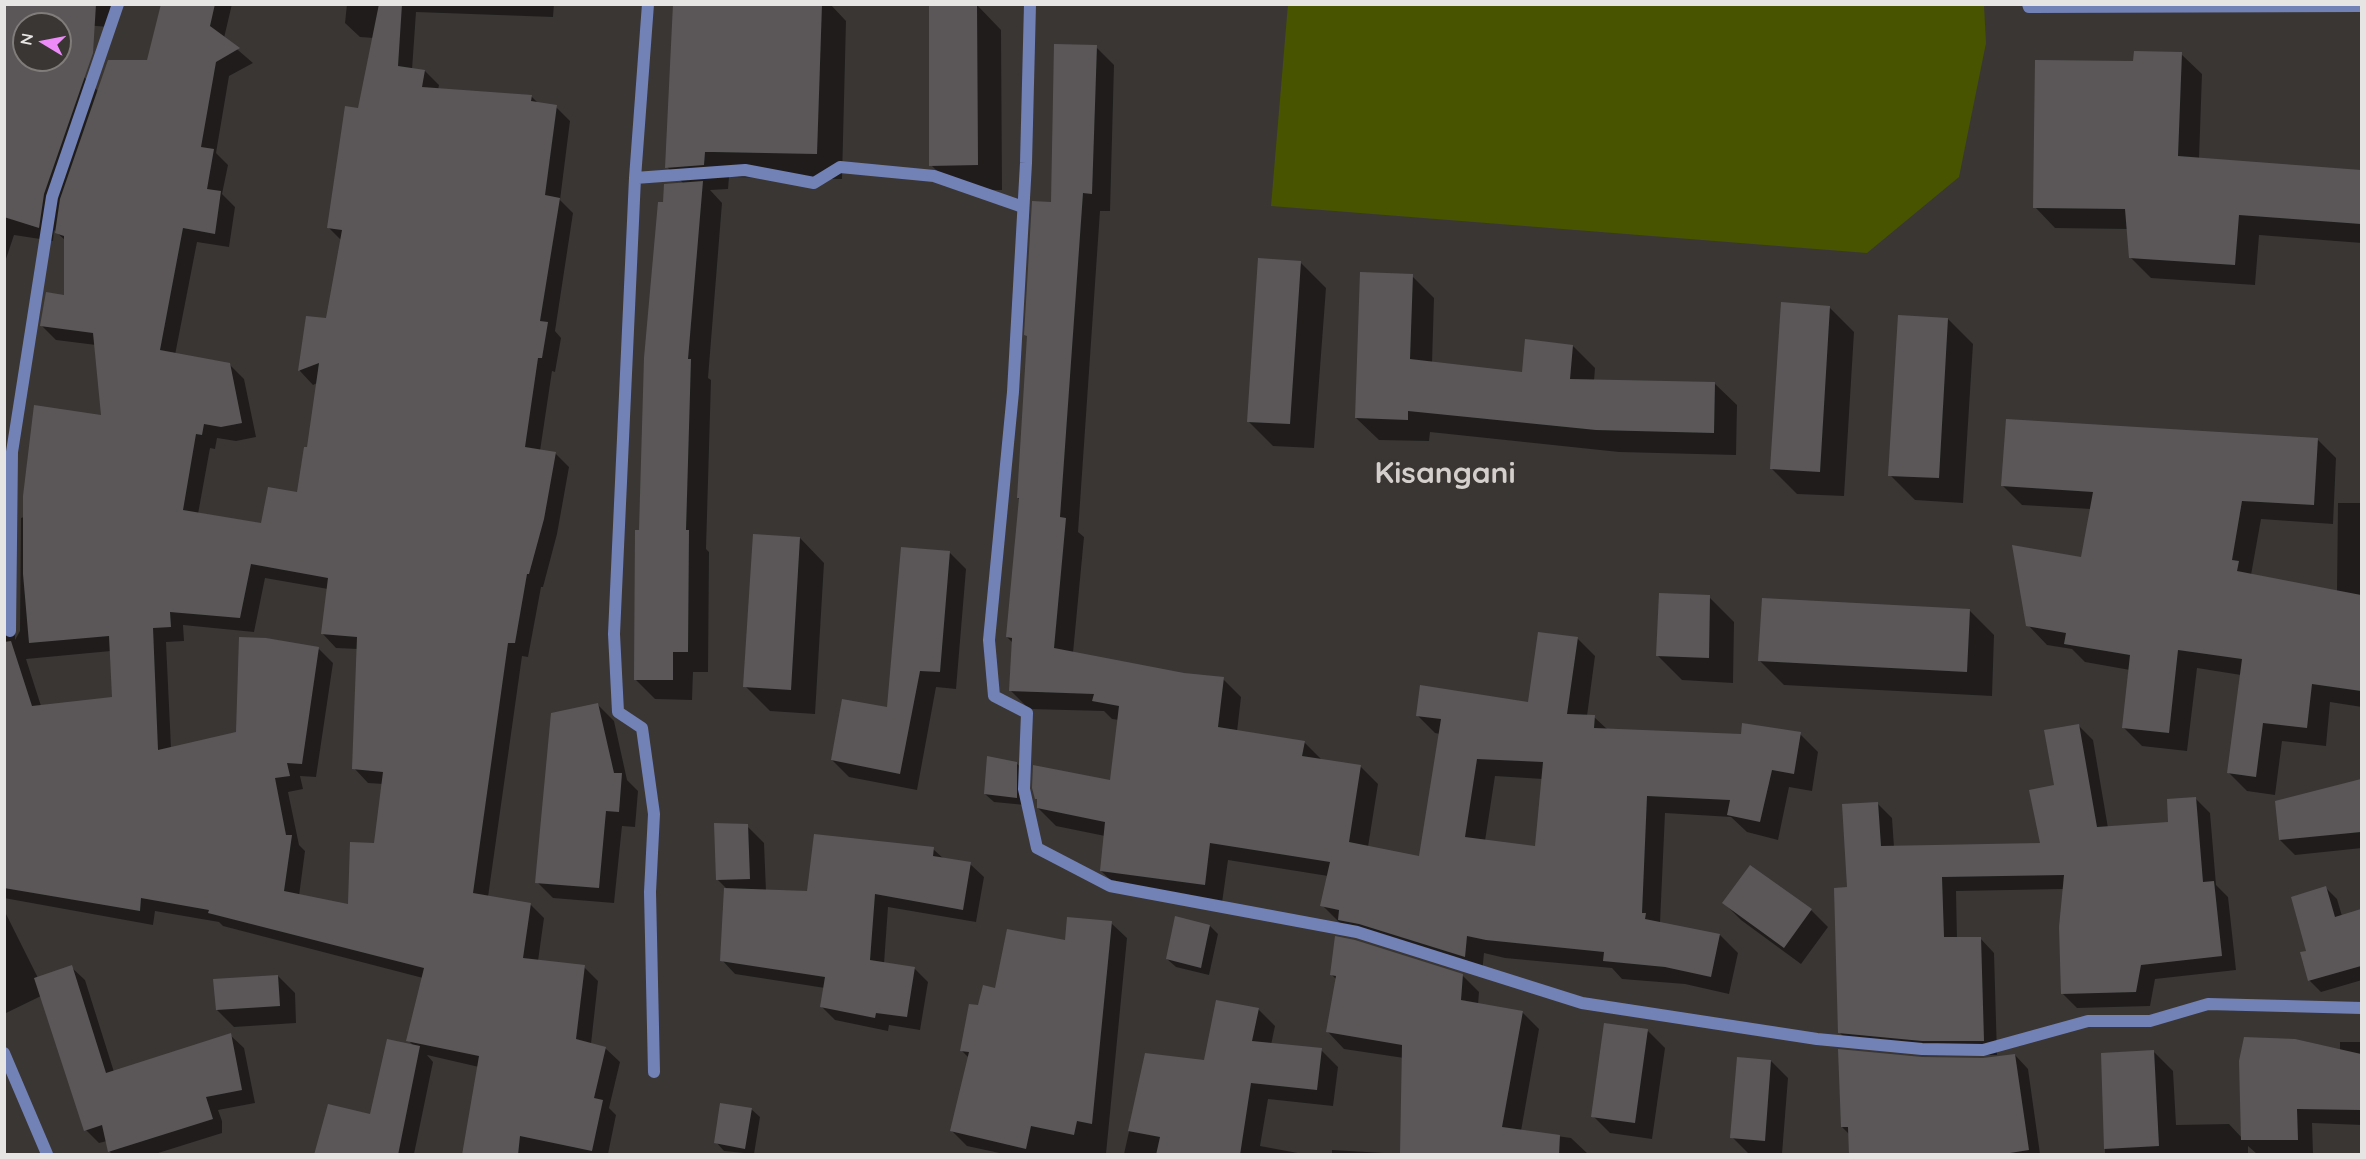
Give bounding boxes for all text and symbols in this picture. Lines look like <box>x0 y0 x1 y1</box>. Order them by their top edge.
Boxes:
north arrow <box>12 12 72 72</box>
text: N <box>15 32 37 47</box>
district label: Kisangani <box>1375 456 1515 492</box>

